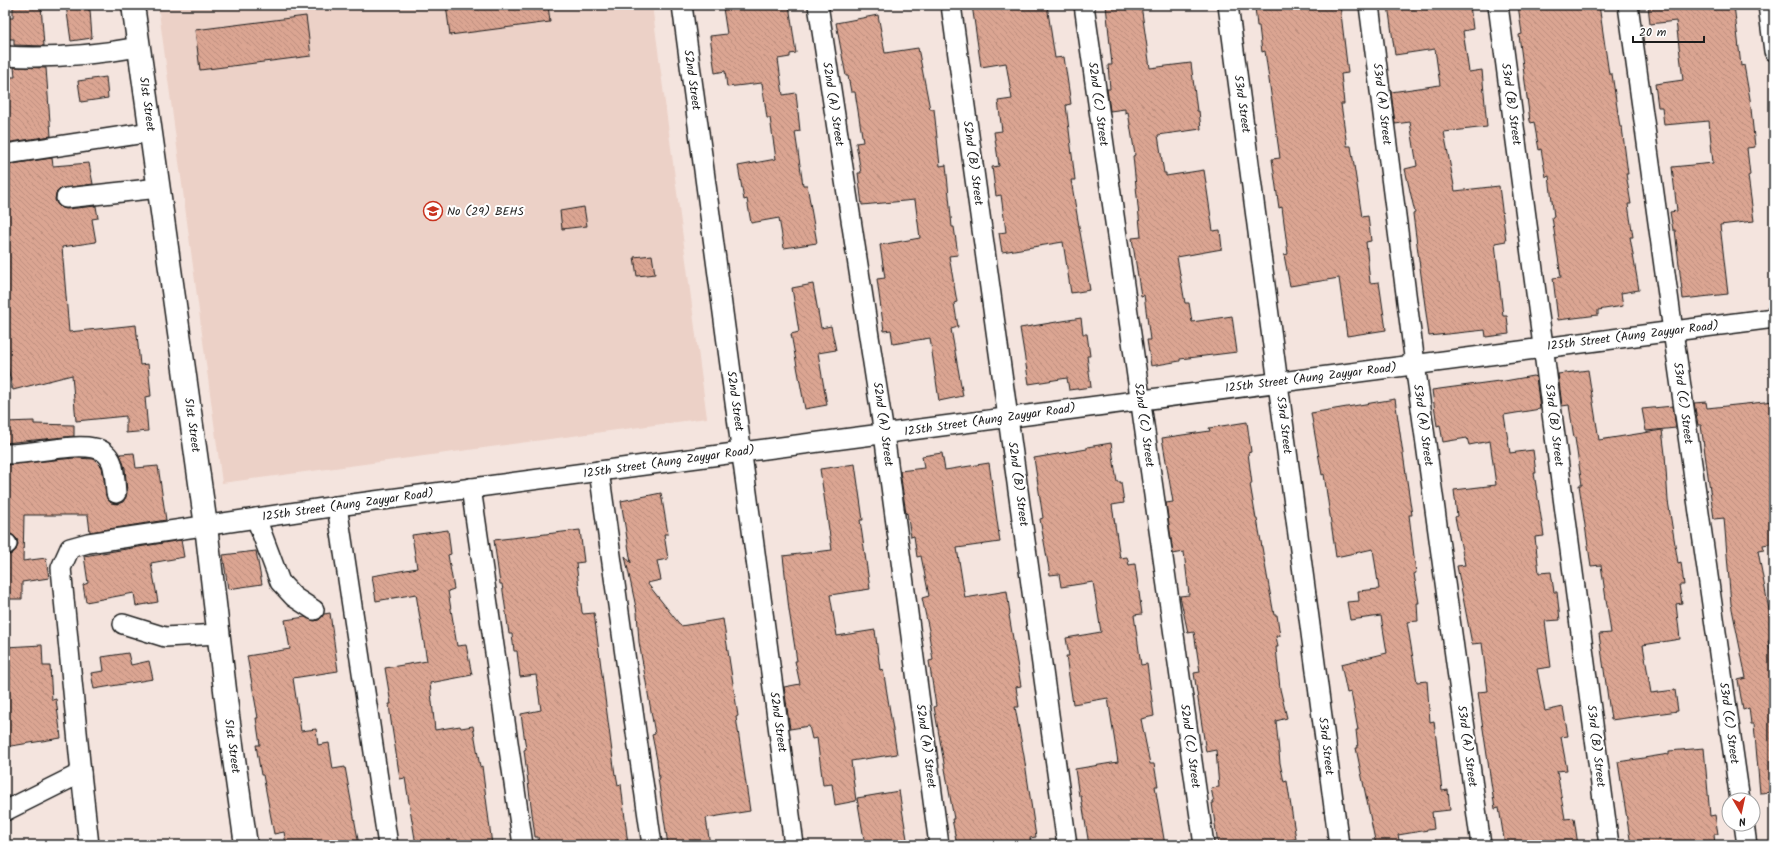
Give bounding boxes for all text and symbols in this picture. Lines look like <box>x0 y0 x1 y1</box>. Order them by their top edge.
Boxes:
scale bar <box>1633 18 1704 44</box>
text: 20 m <box>1639 23 1667 42</box>
street label: 52nd Street <box>678 48 706 112</box>
street label: 52nd (A) Street <box>817 61 849 148</box>
street label: 52nd (C) Street <box>1083 61 1113 148</box>
street label: 53rd (A) Street <box>1368 62 1396 146</box>
street label: 53rd (B) Street <box>1496 62 1526 147</box>
street label: 53rd Street <box>1229 74 1256 135</box>
street label: 51st Street <box>134 75 160 133</box>
street label: 52nd (B) Street <box>958 119 988 207</box>
school or university icon: No (29) BEHS <box>422 200 444 222</box>
place label: No (29) BEHS <box>447 202 525 221</box>
street label: 125th Street (Aung Zayyar Road) <box>1546 316 1720 356</box>
street label: 125th Street (Aung Zayyar Road) <box>1224 358 1398 398</box>
street label: 53rd (C) Street <box>1668 361 1698 445</box>
street label: 52nd Street <box>721 369 749 433</box>
street label: 52nd (A) Street <box>868 381 898 468</box>
street label: 52nd (C) Street <box>1129 382 1159 469</box>
street label: 53rd (A) Street <box>1408 383 1438 468</box>
street label: 53rd (B) Street <box>1540 383 1569 468</box>
street label: 53rd Street <box>1271 395 1297 456</box>
street label: 51st Street <box>179 396 205 454</box>
street label: 125th Street (Aung Zayyar Road) <box>903 399 1077 441</box>
street label: 52nd (B) Street <box>1003 440 1033 528</box>
street label: 125th Street (Aung Zayyar Road) <box>582 441 756 483</box>
street label: 125th Street (Aung Zayyar Road) <box>261 484 435 526</box>
street label: 53rd (C) Street <box>1714 681 1744 765</box>
street label: 52nd Street <box>764 690 792 754</box>
street label: 52nd (A) Street <box>911 703 941 790</box>
street label: 52nd (C) Street <box>1175 703 1205 790</box>
street label: 53rd (A) Street <box>1452 704 1482 789</box>
street label: 53rd (B) Street <box>1582 704 1611 789</box>
street label: 53rd Street <box>1313 716 1339 777</box>
street label: 51st Street <box>219 717 245 775</box>
north arrow <box>1721 792 1761 832</box>
text: N <box>1738 811 1747 830</box>

